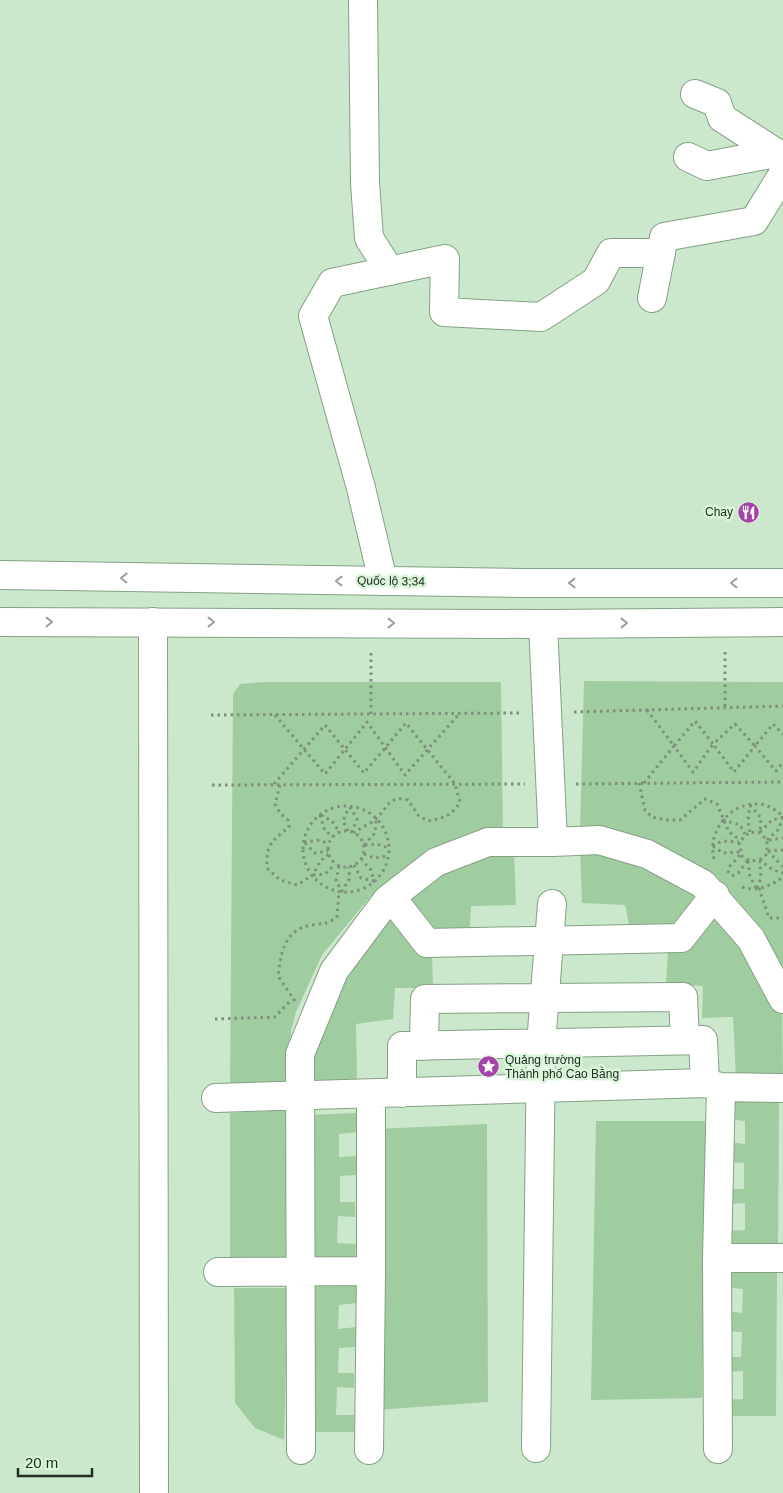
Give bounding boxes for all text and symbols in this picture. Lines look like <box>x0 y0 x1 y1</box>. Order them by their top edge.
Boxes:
restaurant icon: Chay <box>737 500 761 524</box>
place label: Chay <box>705 505 733 519</box>
one-way arrow <box>120 573 128 583</box>
street label: Quốc lộ 3;34 <box>357 573 425 589</box>
one-way arrow <box>335 576 343 586</box>
one-way arrow <box>568 578 576 588</box>
one-way arrow <box>730 578 738 588</box>
one-way arrow <box>45 617 53 627</box>
one-way arrow <box>208 617 215 627</box>
one-way arrow <box>388 618 395 628</box>
one-way arrow <box>620 618 628 628</box>
place label: Quảng trường Thành phố Cao Bằng <box>505 1053 619 1081</box>
place icon: Quảng trường Thành phố Cao Bằng <box>477 1055 501 1079</box>
scale bar <box>18 1446 91 1478</box>
text: 20 m <box>25 1454 58 1471</box>

